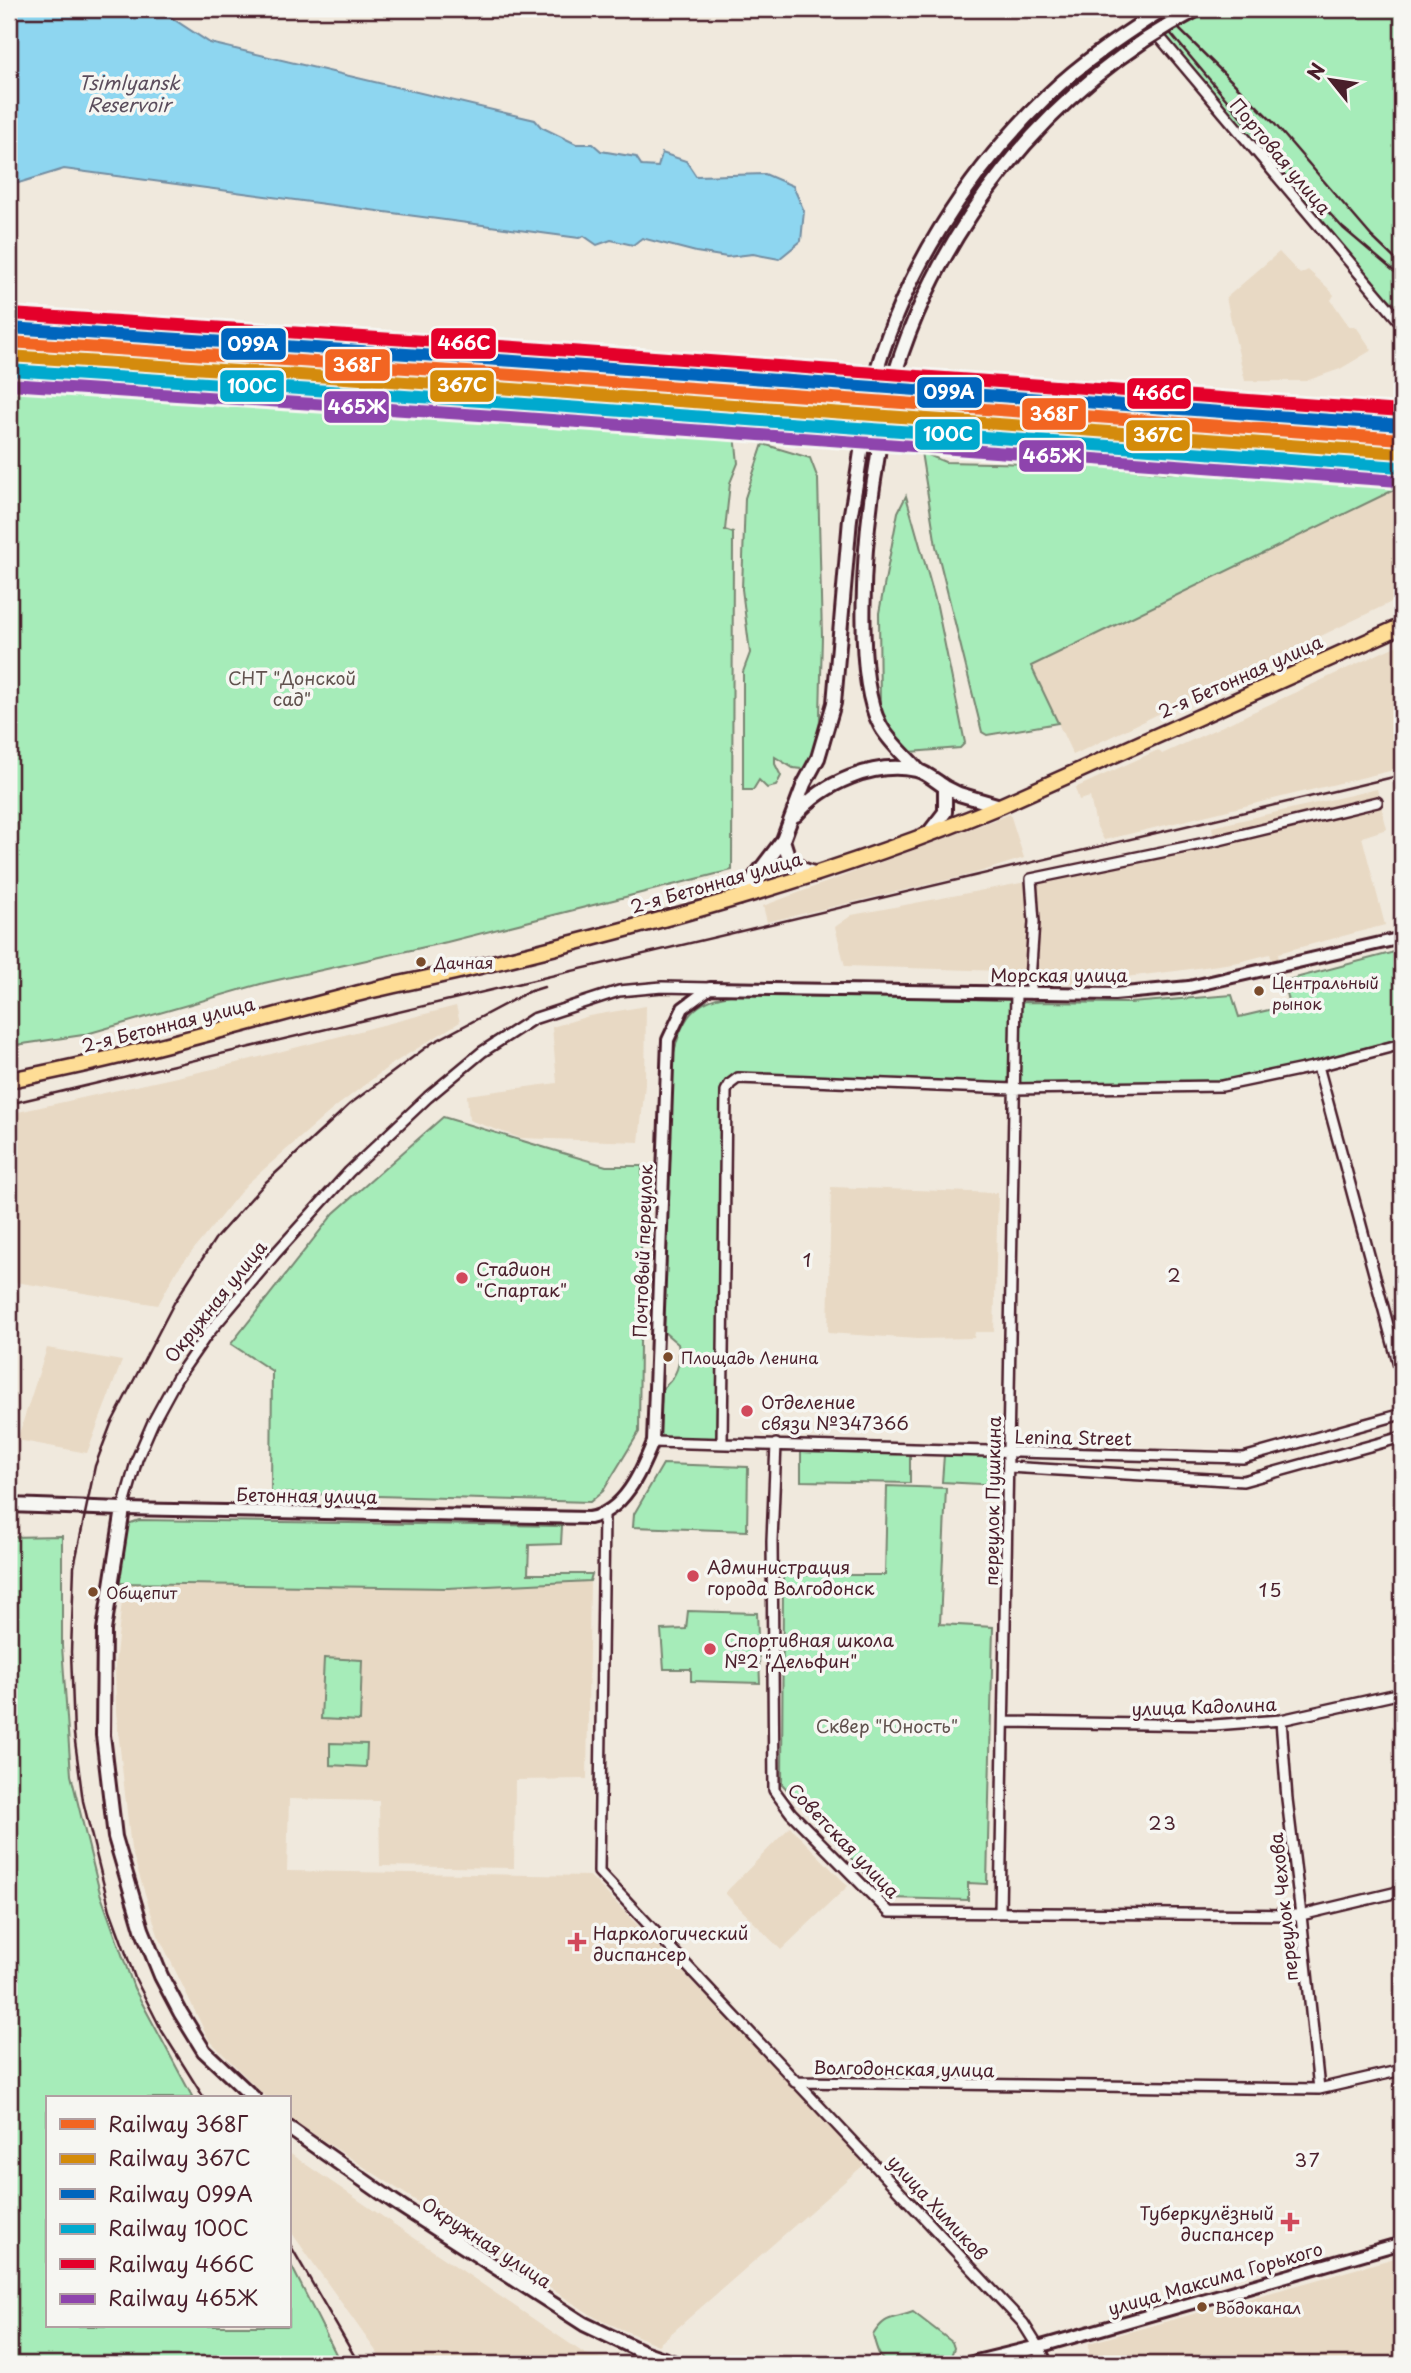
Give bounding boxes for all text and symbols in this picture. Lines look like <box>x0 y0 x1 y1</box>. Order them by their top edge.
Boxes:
north arrow <box>1296 46 1366 116</box>
text: N <box>1300 57 1331 85</box>
water label: Tsimlyansk Reservoir <box>78 68 181 118</box>
street label: Портовая улица <box>1224 92 1338 220</box>
line badge: 099А <box>220 327 287 361</box>
line badge: 466С <box>430 327 497 360</box>
text: 466С <box>437 328 491 356</box>
text: 099А <box>227 329 279 357</box>
line badge: 368Г <box>324 348 391 382</box>
text: 368Г <box>333 350 382 378</box>
line badge: 100C <box>219 369 285 403</box>
line badge: 367С <box>429 369 495 403</box>
text: 367С <box>437 370 487 398</box>
text: 100C <box>227 371 277 399</box>
line badge: 099А <box>916 376 983 409</box>
text: 099А <box>923 377 975 405</box>
line badge: 466С <box>1126 377 1192 410</box>
text: 466С <box>1132 378 1186 406</box>
line badge: 465Ж <box>323 390 390 424</box>
text: 465Ж <box>328 392 387 420</box>
line badge: 368Г <box>1021 397 1087 431</box>
text: 368Г <box>1030 399 1079 427</box>
line badge: 100C <box>914 418 981 451</box>
text: 100C <box>923 419 973 447</box>
line badge: 367С <box>1125 419 1191 452</box>
text: 367С <box>1133 420 1183 448</box>
line badge: 465Ж <box>1018 439 1085 473</box>
text: 465Ж <box>1023 441 1082 469</box>
street label: 2-я Бетонная улица <box>1153 627 1327 724</box>
park label: СНТ "Донской сад" <box>228 664 356 712</box>
street label: 2-я Бетонная улица <box>627 844 806 919</box>
place label: Дачная <box>433 950 493 974</box>
marker: Дачная <box>414 955 428 969</box>
street label: Морская улица <box>990 961 1128 988</box>
place label: Центральный рынок <box>1272 970 1379 1015</box>
marker: Центральный рынок <box>1252 984 1266 998</box>
street label: 2-я Бетонная улица <box>79 989 258 1059</box>
street label: Почтовый переулок <box>625 1163 659 1338</box>
street label: Окружная улица <box>157 1234 273 1368</box>
district label: 1 <box>803 1245 813 1273</box>
place label: Стадион "Спартак" <box>476 1255 567 1303</box>
district label: 2 <box>1167 1260 1183 1288</box>
marker: Стадион "Спартак" <box>454 1270 470 1286</box>
place label: Площадь Ленина <box>681 1345 818 1369</box>
marker: Площадь Ленина <box>661 1350 675 1364</box>
place label: Отделение связи №347366 <box>761 1388 909 1436</box>
marker: Отделение связи №347366 <box>739 1403 755 1419</box>
street label: переулок Пушкина <box>977 1415 1007 1586</box>
street label: Lenina Street <box>1014 1422 1132 1452</box>
street label: Бетонная улица <box>236 1480 378 1510</box>
place label: Администрация города Волгодонск <box>707 1553 875 1601</box>
marker: Администрация города Волгодонск <box>685 1568 701 1584</box>
district label: 15 <box>1259 1575 1283 1603</box>
place label: Общепит <box>106 1580 178 1604</box>
marker: Общепит <box>86 1585 100 1599</box>
place label: Спортивная школа №2 "Дельфин" <box>724 1626 895 1674</box>
marker: Спортивная школа №2 "Дельфин" <box>702 1641 718 1657</box>
street label: улица Кадолина <box>1131 1690 1278 1722</box>
park label: Сквер "Юность" <box>816 1712 958 1739</box>
street label: Советская улица <box>782 1776 907 1904</box>
district label: 23 <box>1148 1808 1178 1836</box>
street label: переулок Чехова <box>1262 1831 1304 1983</box>
place label: Наркологический диспансер <box>593 1919 748 1967</box>
marker: Наркологический диспансер <box>567 1932 587 1952</box>
street label: Волгодонская улица <box>813 2053 995 2083</box>
legend <box>46 2096 290 2328</box>
text: Railway 368Г <box>108 2107 249 2139</box>
text: Railway 367С <box>108 2141 251 2173</box>
district label: 37 <box>1295 2145 1322 2173</box>
street label: улица Химиков <box>882 2148 994 2266</box>
text: Railway 099А <box>108 2177 253 2209</box>
street label: Окружная улица <box>417 2190 558 2295</box>
place label: Туберкулёзный диспансер <box>1139 2199 1274 2247</box>
text: Railway 100C <box>108 2211 249 2243</box>
marker: Туберкулёзный диспансер <box>1280 2212 1300 2232</box>
street label: улица Максима Горького <box>1104 2234 1326 2322</box>
text: Railway 466С <box>108 2247 254 2279</box>
text: Railway 465Ж <box>108 2281 258 2313</box>
place label: Водоканал <box>1215 2295 1301 2319</box>
marker: Водоканал <box>1195 2300 1209 2314</box>

